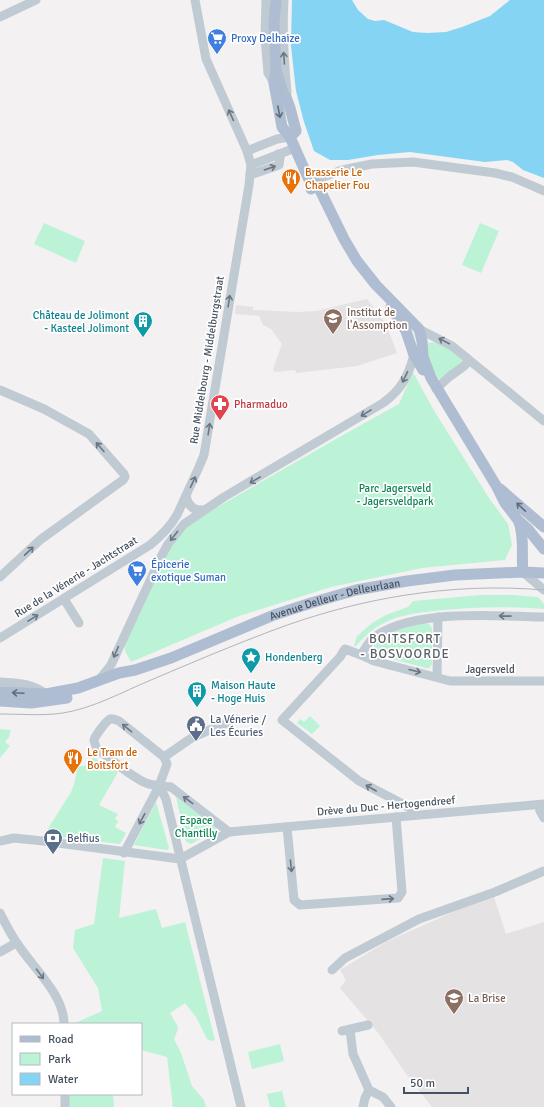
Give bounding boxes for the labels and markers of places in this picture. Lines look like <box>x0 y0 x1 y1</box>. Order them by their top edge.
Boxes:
supermarket icon: Proxy Delhaize <box>206 27 228 55</box>
place label: Proxy Delhaize <box>231 32 300 45</box>
place label: Brasserie Le Chapelier Fou <box>305 166 370 192</box>
restaurant icon: Brasserie Le Chapelier Fou <box>280 167 302 195</box>
place label: Institut de l'Assomption <box>347 306 407 332</box>
school or university icon: Institut de l'Assomption <box>322 307 344 335</box>
place label: Château de Jolimont - Kasteel Jolimont <box>33 309 129 335</box>
building icon: Château de Jolimont - Kasteel Jolimont <box>132 310 154 338</box>
pharmacy icon: Pharmaduo <box>209 393 231 421</box>
place label: Pharmaduo <box>234 398 288 411</box>
place label: Épicerie exotique Suman <box>151 557 226 584</box>
supermarket icon: Épicerie exotique Suman <box>126 559 148 587</box>
place icon: Hondenberg <box>240 646 262 674</box>
place label: Hondenberg <box>265 651 323 664</box>
place label: Maison Haute - Hoge Huis <box>211 679 276 705</box>
building icon: Maison Haute - Hoge Huis <box>186 680 208 708</box>
place label: La Vénerie / Les Écuries <box>210 713 267 739</box>
public building icon: La Vénerie / Les Écuries <box>185 714 207 742</box>
place label: Le Tram de Boitsfort <box>87 746 137 772</box>
restaurant icon: Le Tram de Boitsfort <box>62 747 84 775</box>
bank icon: Belfius <box>42 827 64 855</box>
place label: Belfius <box>67 832 100 845</box>
school or university icon: La Brise <box>443 987 465 1015</box>
place label: La Brise <box>468 992 506 1005</box>

